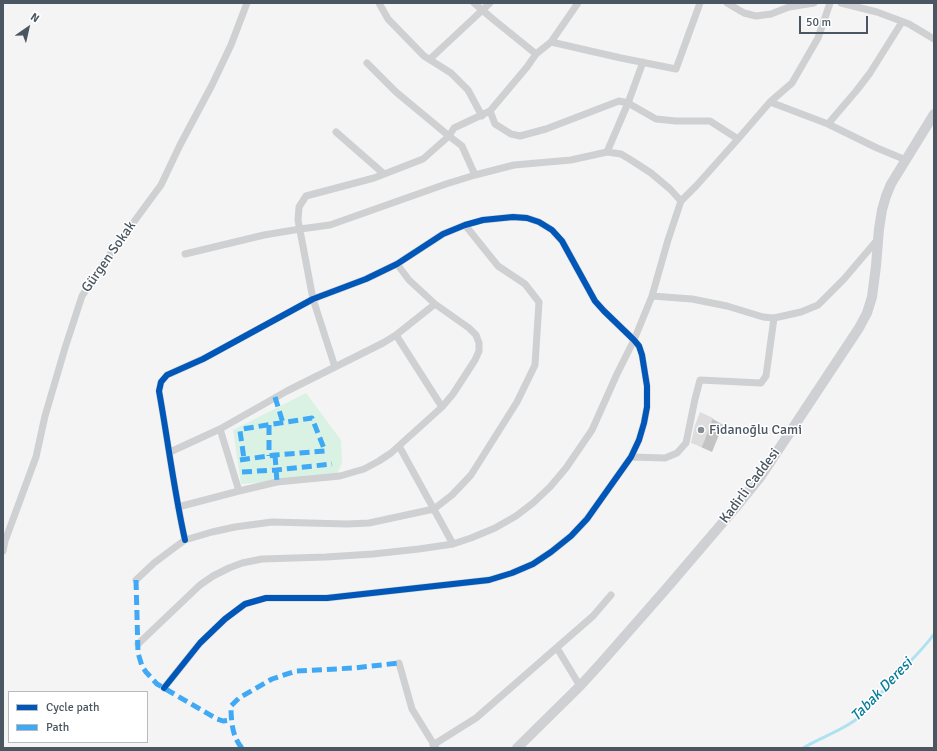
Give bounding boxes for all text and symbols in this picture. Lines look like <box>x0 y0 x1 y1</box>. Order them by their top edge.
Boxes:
north arrow <box>8 8 48 48</box>
scale bar <box>801 8 870 34</box>
text: N <box>28 10 42 25</box>
text: 50 m <box>806 15 831 30</box>
street label: Gürgen Sokak <box>78 218 140 296</box>
place label: Fidanoğlu Cami <box>709 422 802 438</box>
marker: Fidanoğlu Cami <box>696 425 706 435</box>
street label: Kadirli Caddesi <box>716 445 784 527</box>
water label: Tabak Deresi <box>847 655 917 725</box>
legend <box>8 691 148 743</box>
text: Cycle path <box>46 700 99 715</box>
text: Path <box>46 720 69 735</box>

